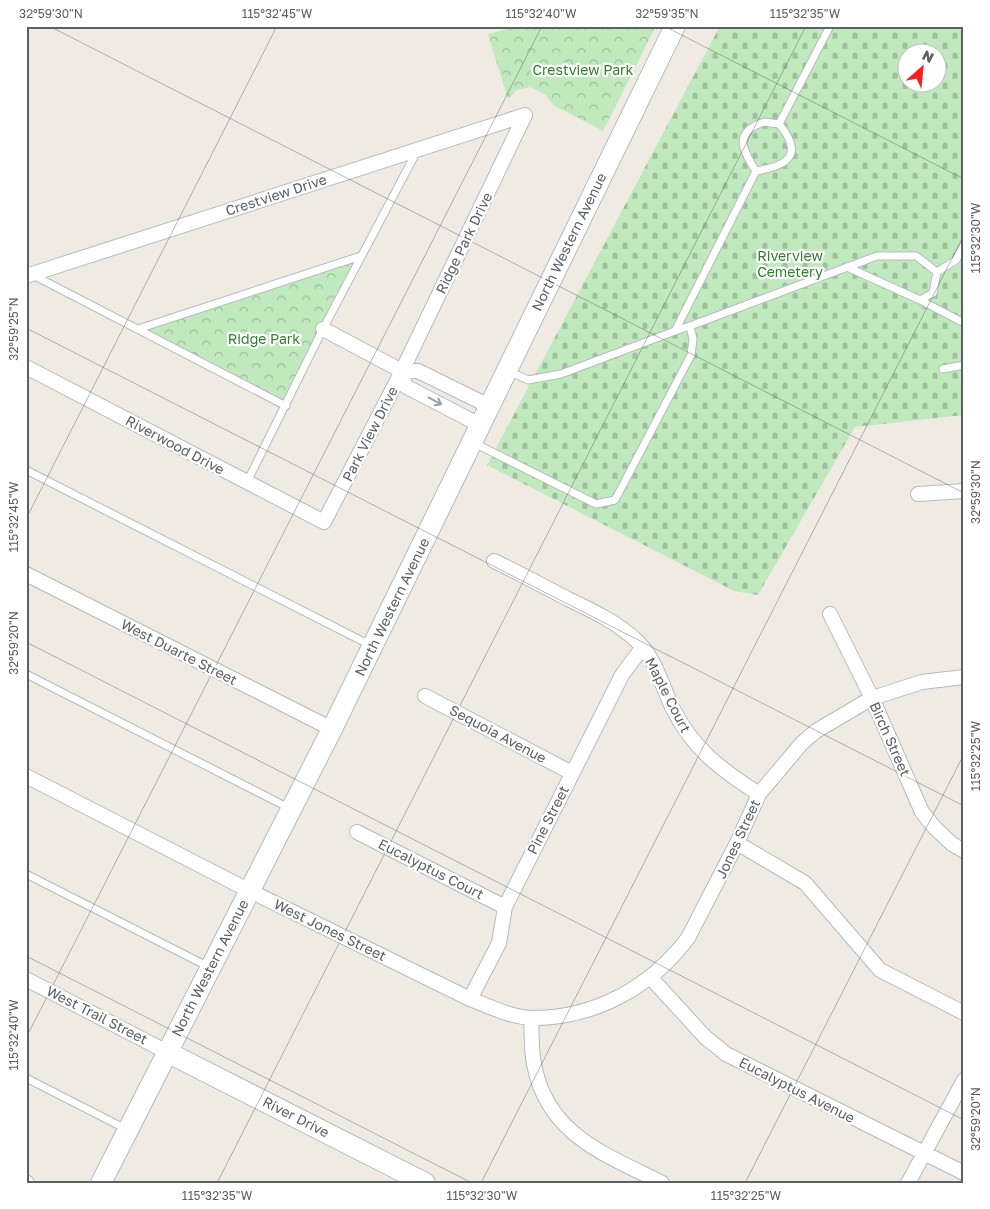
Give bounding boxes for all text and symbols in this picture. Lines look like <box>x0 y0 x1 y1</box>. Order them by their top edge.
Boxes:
text: 32°59'30"N <box>19 6 83 21</box>
text: 115°32'45"W <box>242 6 313 21</box>
text: 115°32'40"W <box>505 6 577 21</box>
text: 32°59'35"N <box>635 6 699 21</box>
text: 115°32'35"W <box>770 6 841 21</box>
north arrow <box>898 42 948 92</box>
text: N <box>920 46 937 66</box>
park label: Crestview Park <box>533 61 634 78</box>
street label: Crestview Drive <box>223 170 329 219</box>
street label: North Western Avenue <box>528 170 609 314</box>
street label: Ridge Park Drive <box>432 189 495 296</box>
text: 115°32'30"W <box>968 202 983 273</box>
park label: Riverview Cemetery <box>757 247 823 280</box>
text: 32°59'25"N <box>6 297 21 361</box>
park label: Ridge Park <box>228 330 300 347</box>
street label: Park View Drive <box>338 383 401 484</box>
one-way arrow <box>427 397 441 407</box>
street label: Riverwood Drive <box>123 411 228 478</box>
text: 32°59'30"N <box>968 460 983 524</box>
text: 115°32'45"W <box>6 481 21 552</box>
street label: North Western Avenue <box>351 535 432 679</box>
text: 32°59'20"N <box>6 611 21 675</box>
street label: West Duarte Street <box>118 615 240 688</box>
street label: Maple Court <box>642 654 695 735</box>
street label: Birch Street <box>866 699 914 779</box>
street label: Sequoia Avenue <box>447 701 550 766</box>
text: 115°32'25"W <box>968 720 983 791</box>
street label: Pine Street <box>523 783 572 857</box>
street label: Jones Street <box>712 797 763 881</box>
street label: Eucalyptus Court <box>376 835 487 902</box>
street label: West Jones Street <box>271 895 389 964</box>
street label: North Western Avenue <box>168 896 252 1039</box>
street label: West Trail Street <box>44 982 151 1047</box>
text: 115°32'40"W <box>6 999 21 1071</box>
street label: Eucalyptus Avenue <box>737 1053 858 1126</box>
text: 32°59'20"N <box>968 1087 983 1151</box>
street label: River Drive <box>260 1092 332 1141</box>
text: 115°32'35"W <box>182 1188 253 1203</box>
text: 115°32'30"W <box>447 1188 518 1203</box>
text: 115°32'25"W <box>711 1188 782 1203</box>

